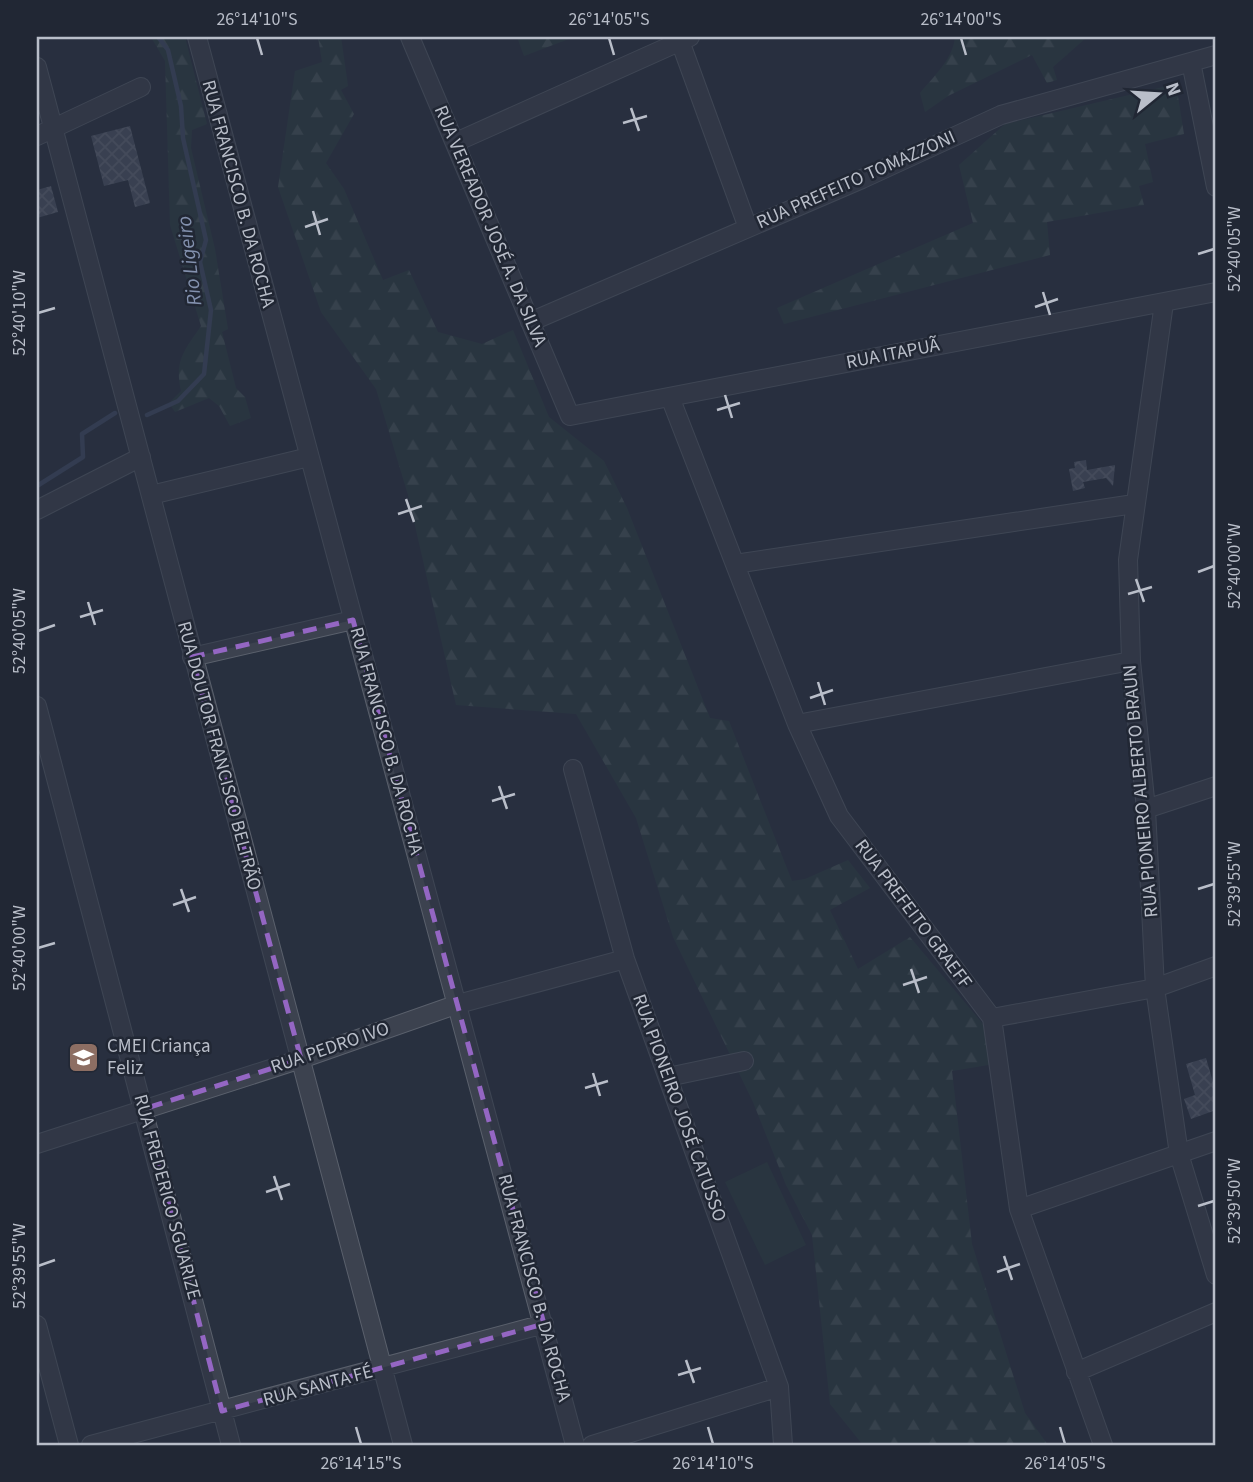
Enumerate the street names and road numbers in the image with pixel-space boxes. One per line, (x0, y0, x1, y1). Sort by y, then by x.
street label: RUA FRANCISCO B. DA ROCHA (195, 77, 282, 311)
street label: RUA VEREADOR JOSÉ A. DA SILVA (427, 101, 553, 351)
street label: RUA PREFEITO TOMAZZONI (752, 124, 960, 236)
street label: RUA ITAPUÃ (844, 332, 943, 376)
street label: RUA DOUTOR FRANCISCO BELTRÃO (170, 618, 268, 894)
street label: RUA FRANCISCO B. DA ROCHA (343, 624, 430, 858)
street label: RUA PIONEIRO ALBERTO BRAUN (1116, 663, 1166, 919)
street label: RUA PREFEITO GRAEFF (848, 834, 978, 994)
street label: RUA PIONEIRO JOSÉ CATUSSO (625, 990, 733, 1226)
street label: RUA PEDRO IVO (267, 1015, 393, 1081)
street label: RUA FREDERICO SGUARIZE (127, 1091, 207, 1303)
street label: RUA FRANCISCO B. DA ROCHA (491, 1171, 578, 1405)
street label: RUA SANTA FÉ (260, 1358, 376, 1414)

